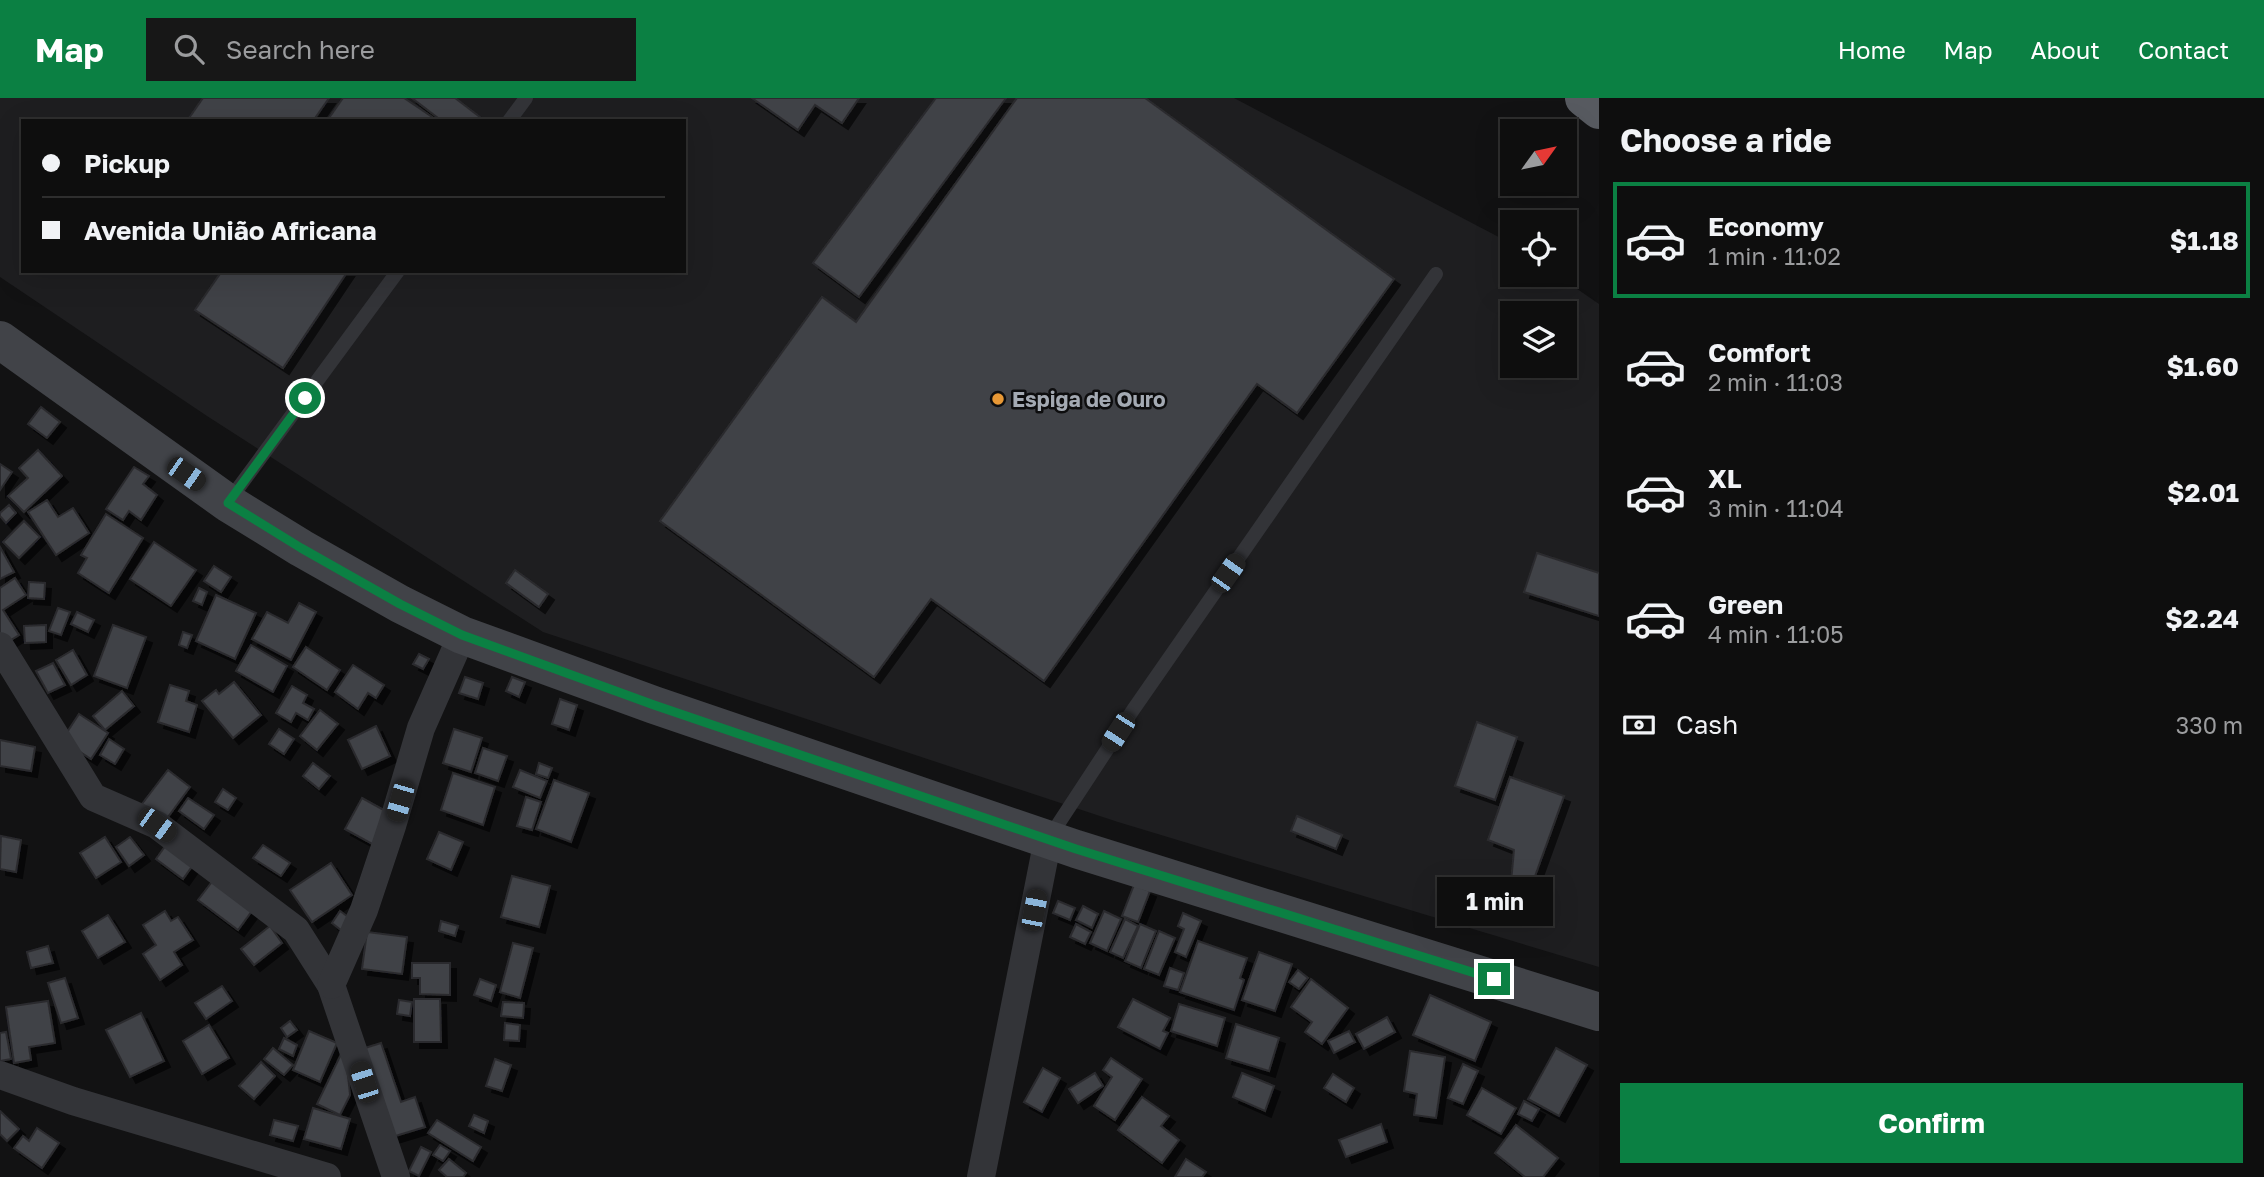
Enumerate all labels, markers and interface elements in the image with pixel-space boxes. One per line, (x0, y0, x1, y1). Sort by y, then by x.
search box (146, 18, 636, 81)
text: Map (35, 30, 104, 69)
icon: search (170, 30, 208, 68)
text: Search here (226, 34, 375, 65)
text: Home (1838, 35, 1906, 64)
text: Map (1944, 35, 1993, 64)
text: About (2031, 35, 2100, 64)
text: Contact (2138, 35, 2229, 64)
north arrow (1500, 119, 1577, 196)
map controls (1500, 119, 1577, 378)
text: Choose a ride (1620, 121, 1832, 159)
text: Pickup (84, 148, 170, 179)
icon: car (1624, 209, 1687, 272)
button: locate (1500, 210, 1577, 287)
text: Economy (1708, 211, 1824, 242)
text: Avenida União Africana (84, 215, 377, 246)
text: $1.18 (2170, 225, 2239, 256)
text: 1 min · 11:02 (1708, 242, 1841, 270)
button: layers (1500, 301, 1577, 378)
icon: car (1624, 335, 1687, 398)
text: Comfort (1708, 337, 1811, 368)
text: $1.60 (2166, 351, 2239, 382)
text: 2 min · 11:03 (1708, 368, 1843, 396)
route start (289, 382, 321, 414)
place label: Espiga de Ouro (1012, 386, 1166, 412)
marker: Espiga de Ouro (990, 391, 1006, 407)
car (163, 453, 210, 495)
icon: car (1624, 461, 1687, 524)
text: XL (1708, 463, 1742, 494)
text: $2.01 (2167, 477, 2239, 508)
text: 3 min · 11:04 (1708, 494, 1844, 522)
car (1208, 550, 1249, 596)
icon: car (1624, 587, 1687, 650)
text: Green (1708, 589, 1783, 620)
text: $2.24 (2165, 603, 2239, 634)
text: 4 min · 11:05 (1708, 620, 1844, 648)
icon: cash (1620, 706, 1658, 744)
car (1098, 709, 1139, 755)
text: Cash (1676, 709, 1738, 740)
text: 330 m (2176, 711, 2243, 739)
car (385, 778, 416, 824)
car (134, 804, 181, 846)
callout: 1 min (1436, 878, 1552, 926)
car (1020, 887, 1049, 933)
text: 1 min (1466, 887, 1524, 915)
route end (1478, 963, 1510, 995)
car (348, 1059, 381, 1105)
button: Confirm (1620, 1083, 2243, 1163)

